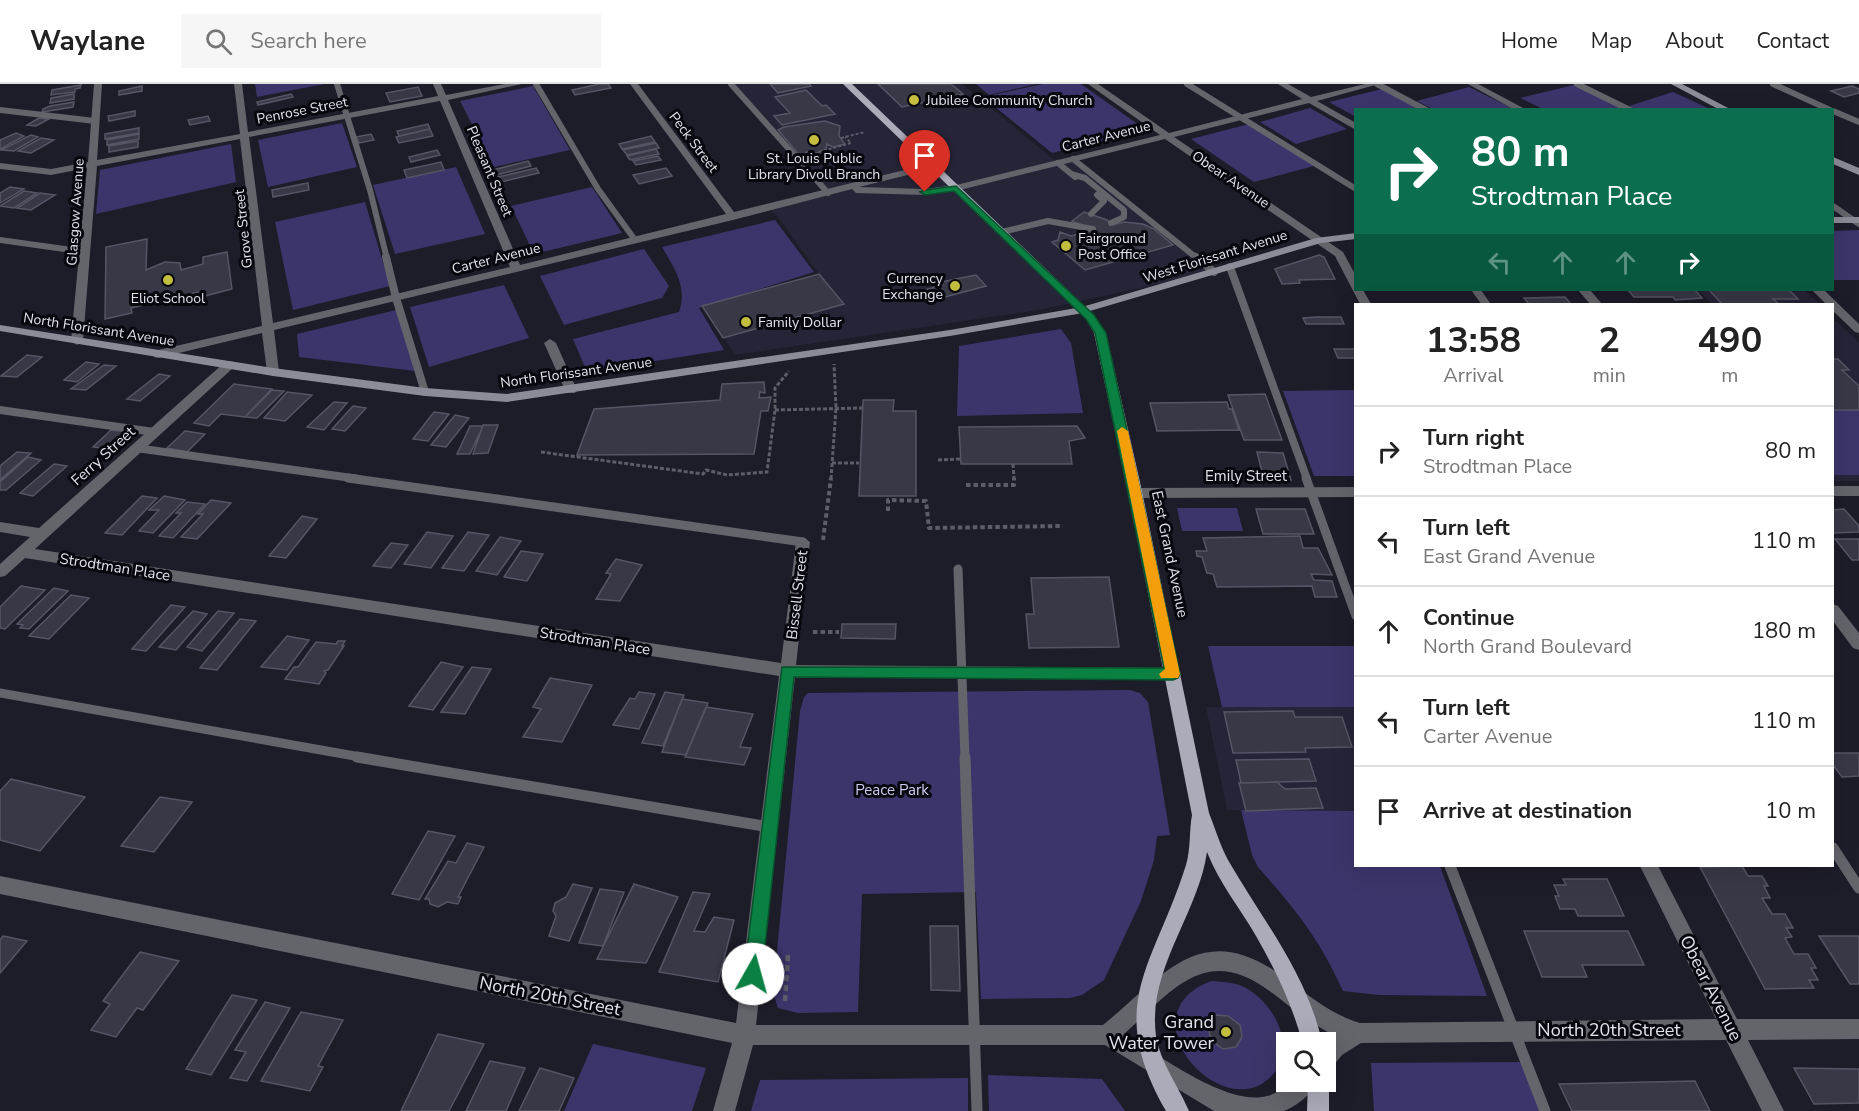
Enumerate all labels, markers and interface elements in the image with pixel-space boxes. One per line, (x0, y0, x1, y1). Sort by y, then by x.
search box (181, 14, 601, 68)
text: Waylane (30, 22, 145, 60)
icon: search (202, 25, 235, 58)
text: Search here (250, 26, 367, 56)
text: Home (1501, 27, 1558, 55)
text: Map (1591, 27, 1632, 55)
text: About (1665, 27, 1723, 55)
text: Contact (1756, 27, 1829, 55)
place label: Jubilee Community Church (925, 91, 1092, 110)
street label: Penrose Street (255, 92, 349, 129)
marker: Jubilee Community Church (907, 93, 921, 107)
street label: Peck Street (665, 108, 723, 177)
street label: Carter Avenue (1060, 116, 1152, 157)
street label: Pleasant Street (462, 123, 517, 219)
text: 80 m (1471, 124, 1570, 181)
pin (899, 130, 950, 192)
icon: right (1372, 132, 1450, 210)
marker: St. Louis Public Library Divoll Branch (807, 133, 821, 147)
icon: arrive (908, 139, 941, 172)
street label: Obear Avenue (1188, 146, 1273, 212)
place label: St. Louis Public Library Divoll Branch (748, 149, 880, 184)
street label: Glasgow Avenue (62, 158, 89, 266)
text: Strodtman Place (1471, 178, 1672, 215)
street label: Grove Street (230, 189, 257, 269)
street label: West Florissant Avenue (1141, 225, 1290, 287)
place label: Fairground Post Office (1078, 229, 1146, 264)
street label: Carter Avenue (450, 238, 542, 279)
marker: Fairground Post Office (1059, 239, 1073, 253)
icon: left (1483, 246, 1516, 279)
icon: ahead (1546, 246, 1579, 279)
icon: ahead (1609, 246, 1642, 279)
icon: right (1672, 246, 1705, 279)
place label: Currency Exchange (882, 269, 944, 304)
marker: Eliot School (161, 273, 175, 287)
marker: Currency Exchange (948, 279, 962, 293)
place label: Eliot School (131, 289, 206, 308)
street label: North Florissant Avenue (22, 308, 176, 351)
place label: Family Dollar (758, 313, 842, 332)
marker: Family Dollar (739, 315, 753, 329)
text: 13:58 (1426, 316, 1521, 365)
text: 2 (1598, 316, 1620, 365)
text: 490 (1697, 316, 1762, 365)
street label: North Florissant Avenue (499, 352, 653, 393)
text: Arrival (1443, 362, 1503, 389)
text: min (1593, 362, 1626, 389)
text: m (1721, 362, 1738, 389)
street label: Ferry Street (67, 421, 140, 490)
text: Turn right (1423, 423, 1524, 453)
icon: right (1372, 435, 1405, 468)
text: 80 m (1765, 436, 1816, 466)
text: Strodtman Place (1423, 453, 1572, 480)
street label: Emily Street (1205, 466, 1288, 486)
street label: East Grand Avenue (1147, 489, 1193, 619)
text: Turn left (1423, 513, 1510, 543)
icon: left (1372, 525, 1405, 558)
text: 110 m (1752, 526, 1816, 556)
text: East Grand Avenue (1423, 543, 1595, 570)
street label: Strodtman Place (58, 548, 172, 586)
street label: Bissell Street (782, 549, 812, 641)
text: Continue (1423, 603, 1514, 633)
icon: ahead (1372, 615, 1405, 648)
text: 180 m (1752, 616, 1816, 646)
street label: Strodtman Place (538, 622, 652, 660)
text: North Grand Boulevard (1423, 633, 1632, 660)
text: Turn left (1423, 693, 1510, 723)
icon: left (1372, 705, 1405, 738)
text: 110 m (1752, 706, 1816, 736)
text: Carter Avenue (1423, 723, 1552, 750)
park label: Peace Park (855, 780, 929, 800)
icon: arrive (1372, 795, 1405, 828)
text: Arrive at destination (1423, 796, 1632, 826)
text: 10 m (1765, 796, 1816, 826)
street label: Obear Avenue (1674, 931, 1748, 1045)
position arrow (721, 942, 785, 1006)
street label: North 20th Street (477, 971, 623, 1022)
place label: Grand Water Tower (1108, 1010, 1215, 1055)
street label: North 20th Street (1537, 1018, 1681, 1042)
marker: Grand Water Tower (1219, 1025, 1233, 1039)
map controls (1276, 1032, 1336, 1092)
button: search (1276, 1032, 1336, 1092)

